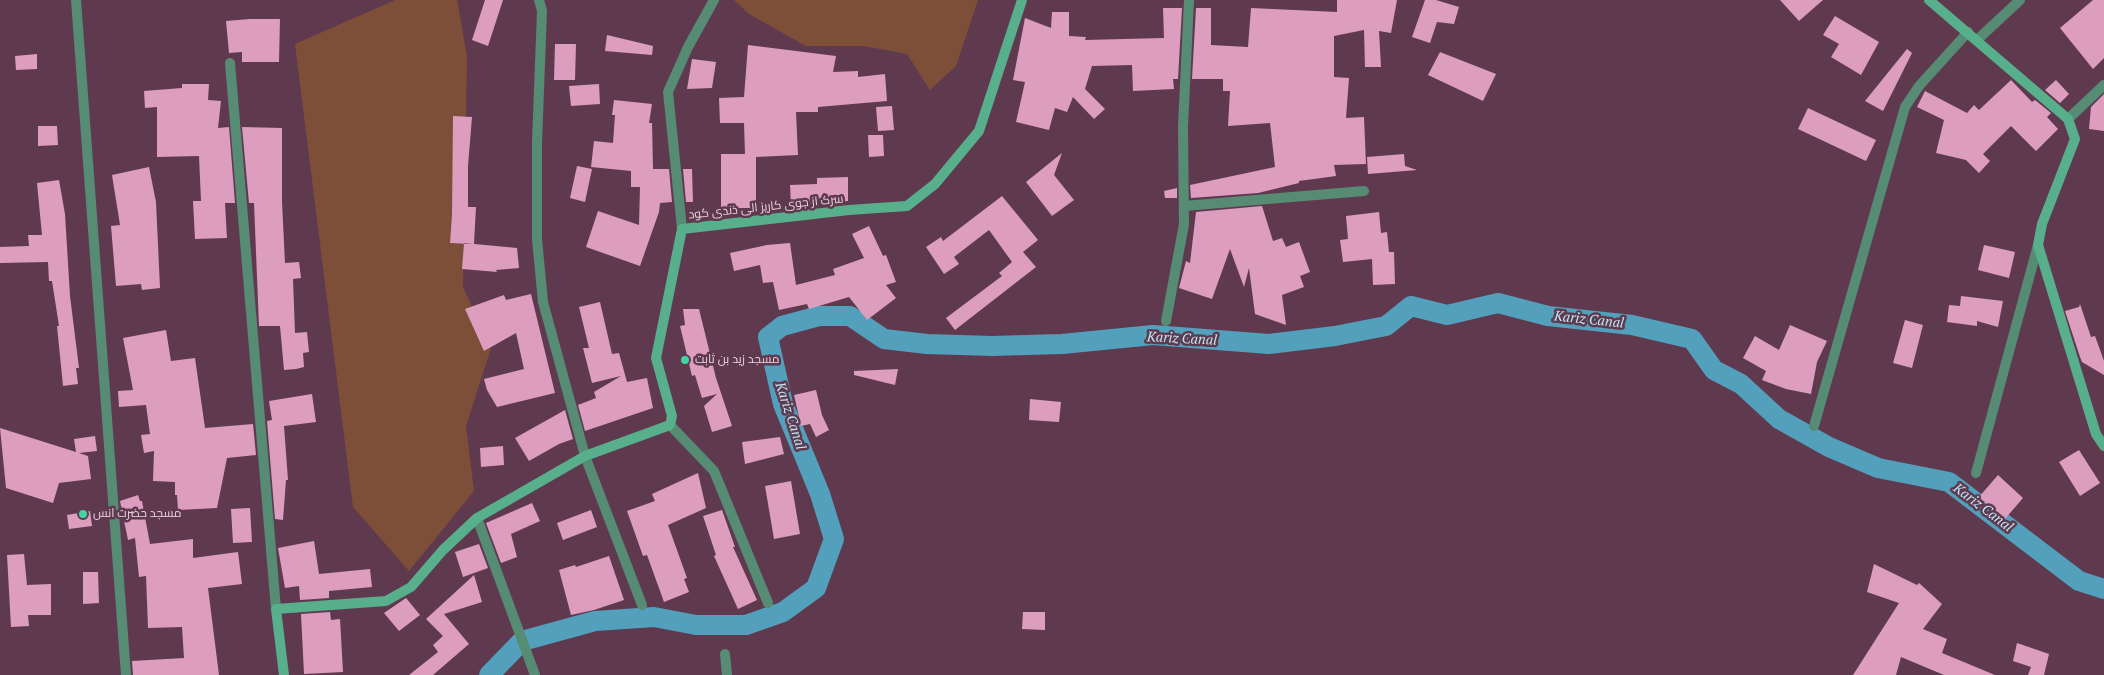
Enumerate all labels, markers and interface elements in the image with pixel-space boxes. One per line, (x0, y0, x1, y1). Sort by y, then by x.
street label: سرک از جوی کاریز الی ذندی کود (688, 192, 844, 222)
water label: Kariz Canal (1553, 308, 1625, 332)
water label: Kariz Canal (1147, 329, 1217, 349)
place label: مسجد زید بن ثابت (695, 353, 780, 367)
marker: مسجد زید بن ثابت (679, 354, 691, 366)
water label: Kariz Canal (771, 380, 809, 452)
water label: Kariz Canal (1950, 480, 2016, 536)
place label: مسجد حضرت انس (93, 507, 181, 521)
marker: مسجد حضرت انس (77, 508, 89, 520)

